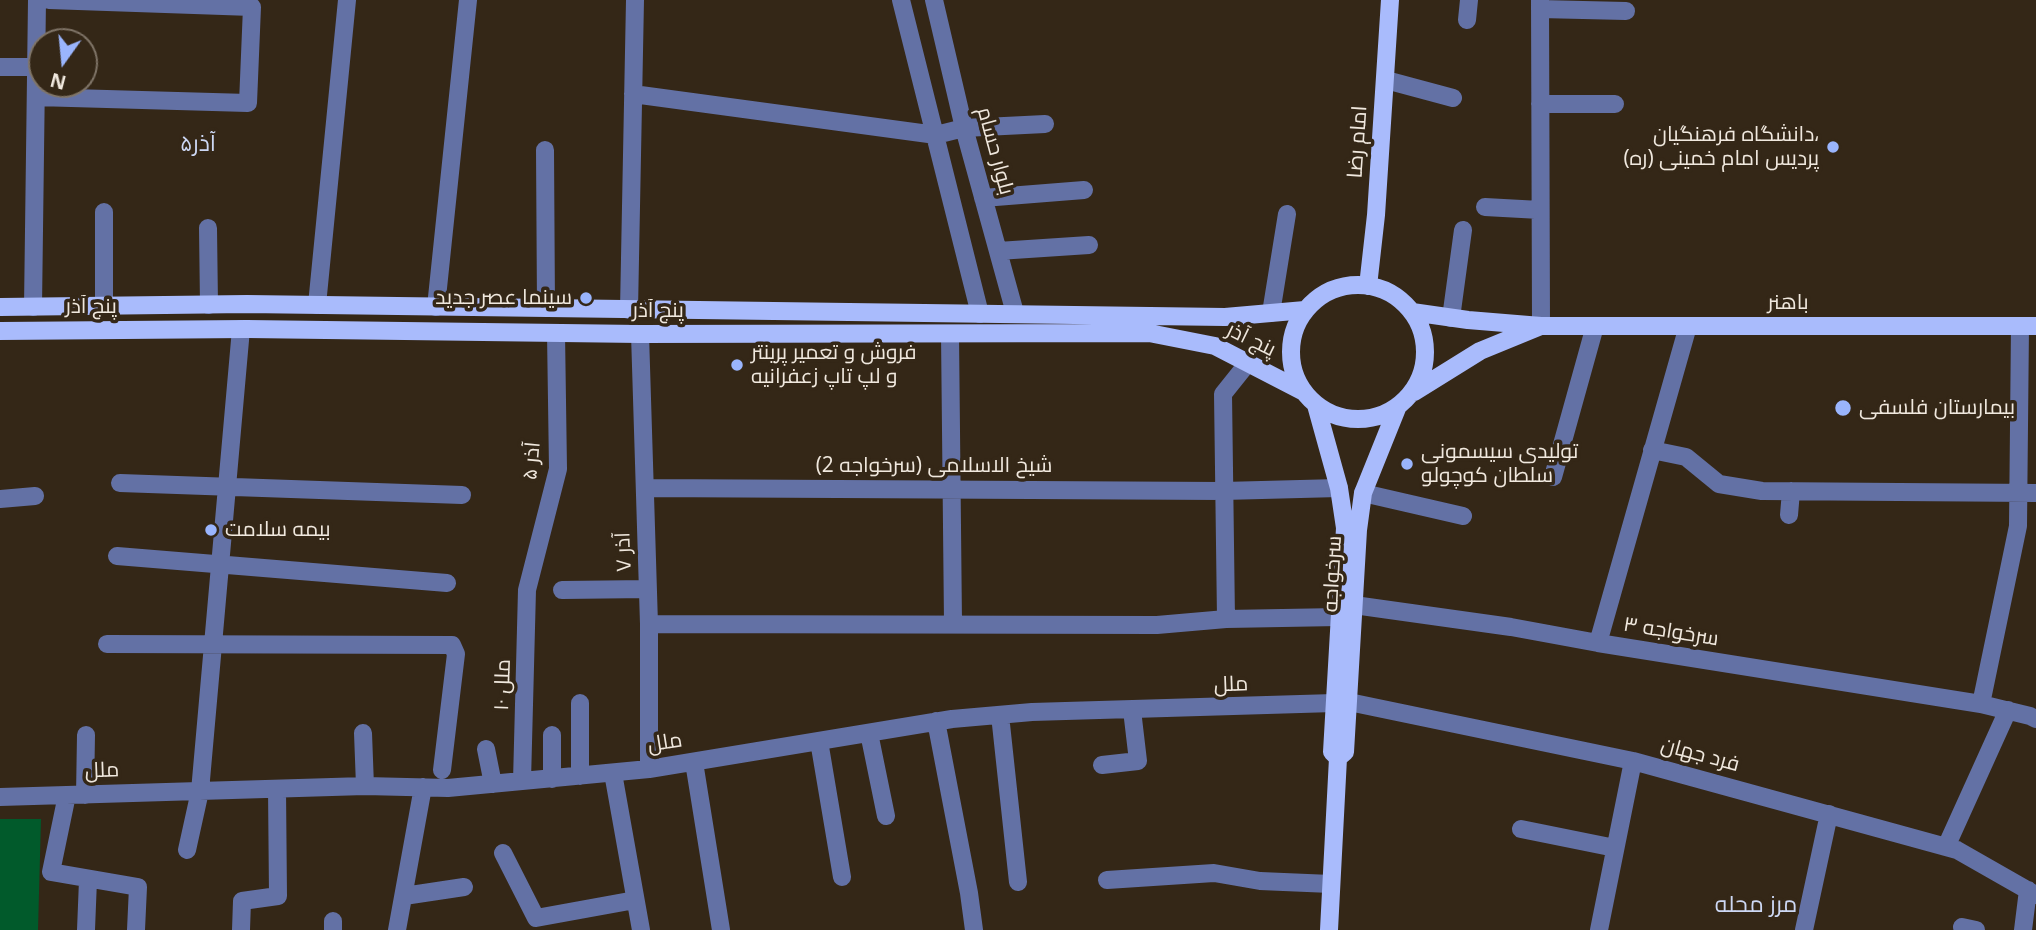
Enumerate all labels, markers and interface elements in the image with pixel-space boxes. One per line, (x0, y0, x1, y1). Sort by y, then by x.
north arrow (28, 28, 98, 98)
text: N (47, 67, 69, 96)
street label: بلوار حسام (971, 104, 1019, 198)
street label: امام رضا (1343, 105, 1373, 179)
place label: دانشگاه فرهنگیان، پردیس امام خمینی (ره) (1623, 122, 1819, 172)
district label: ۵آذر (180, 130, 216, 158)
marker: دانشگاه فرهنگیان، پردیس امام خمینی (ره) (1825, 139, 1841, 155)
place label: سینما عصر جدید (435, 285, 572, 311)
marker: سینما عصر جدید (578, 290, 594, 306)
street label: باهنر (1768, 290, 1808, 316)
street label: پنج آذر (65, 294, 117, 320)
street label: پنج آذر (632, 298, 684, 324)
street label: پنج آذر (1222, 317, 1280, 363)
place label: فروش و تعمیر پرینتر و لپ تاپ زعفرانیه (751, 340, 917, 390)
marker: فروش و تعمیر پرینتر و لپ تاپ زعفرانیه (729, 357, 745, 373)
place label: بیمارستان فلسفی (1859, 395, 2015, 421)
marker: بیمارستان فلسفی (1833, 398, 1853, 418)
place label: تولیدی سیسمونی سلطان کوچولو (1421, 439, 1578, 489)
street label: آذر ۵ (518, 441, 546, 481)
street label: شیخ الاسلامی (سرخواجه 2) (816, 453, 1052, 479)
marker: تولیدی سیسمونی سلطان کوچولو (1399, 456, 1415, 472)
place label: بیمه سلامت (225, 517, 331, 543)
marker: بیمه سلامت (203, 522, 219, 538)
street label: آذر ۷ (611, 532, 637, 572)
street label: سرخواجه (1318, 535, 1348, 613)
street label: سرخواجه ۳ (1622, 612, 1720, 652)
street label: ۱۰ ملل (490, 659, 516, 711)
street label: ملل (1213, 672, 1249, 698)
street label: ملل (646, 728, 684, 758)
street label: فرد جهان (1658, 732, 1742, 778)
street label: ملل (84, 758, 120, 784)
district label: مرز محله (1715, 891, 1797, 919)

